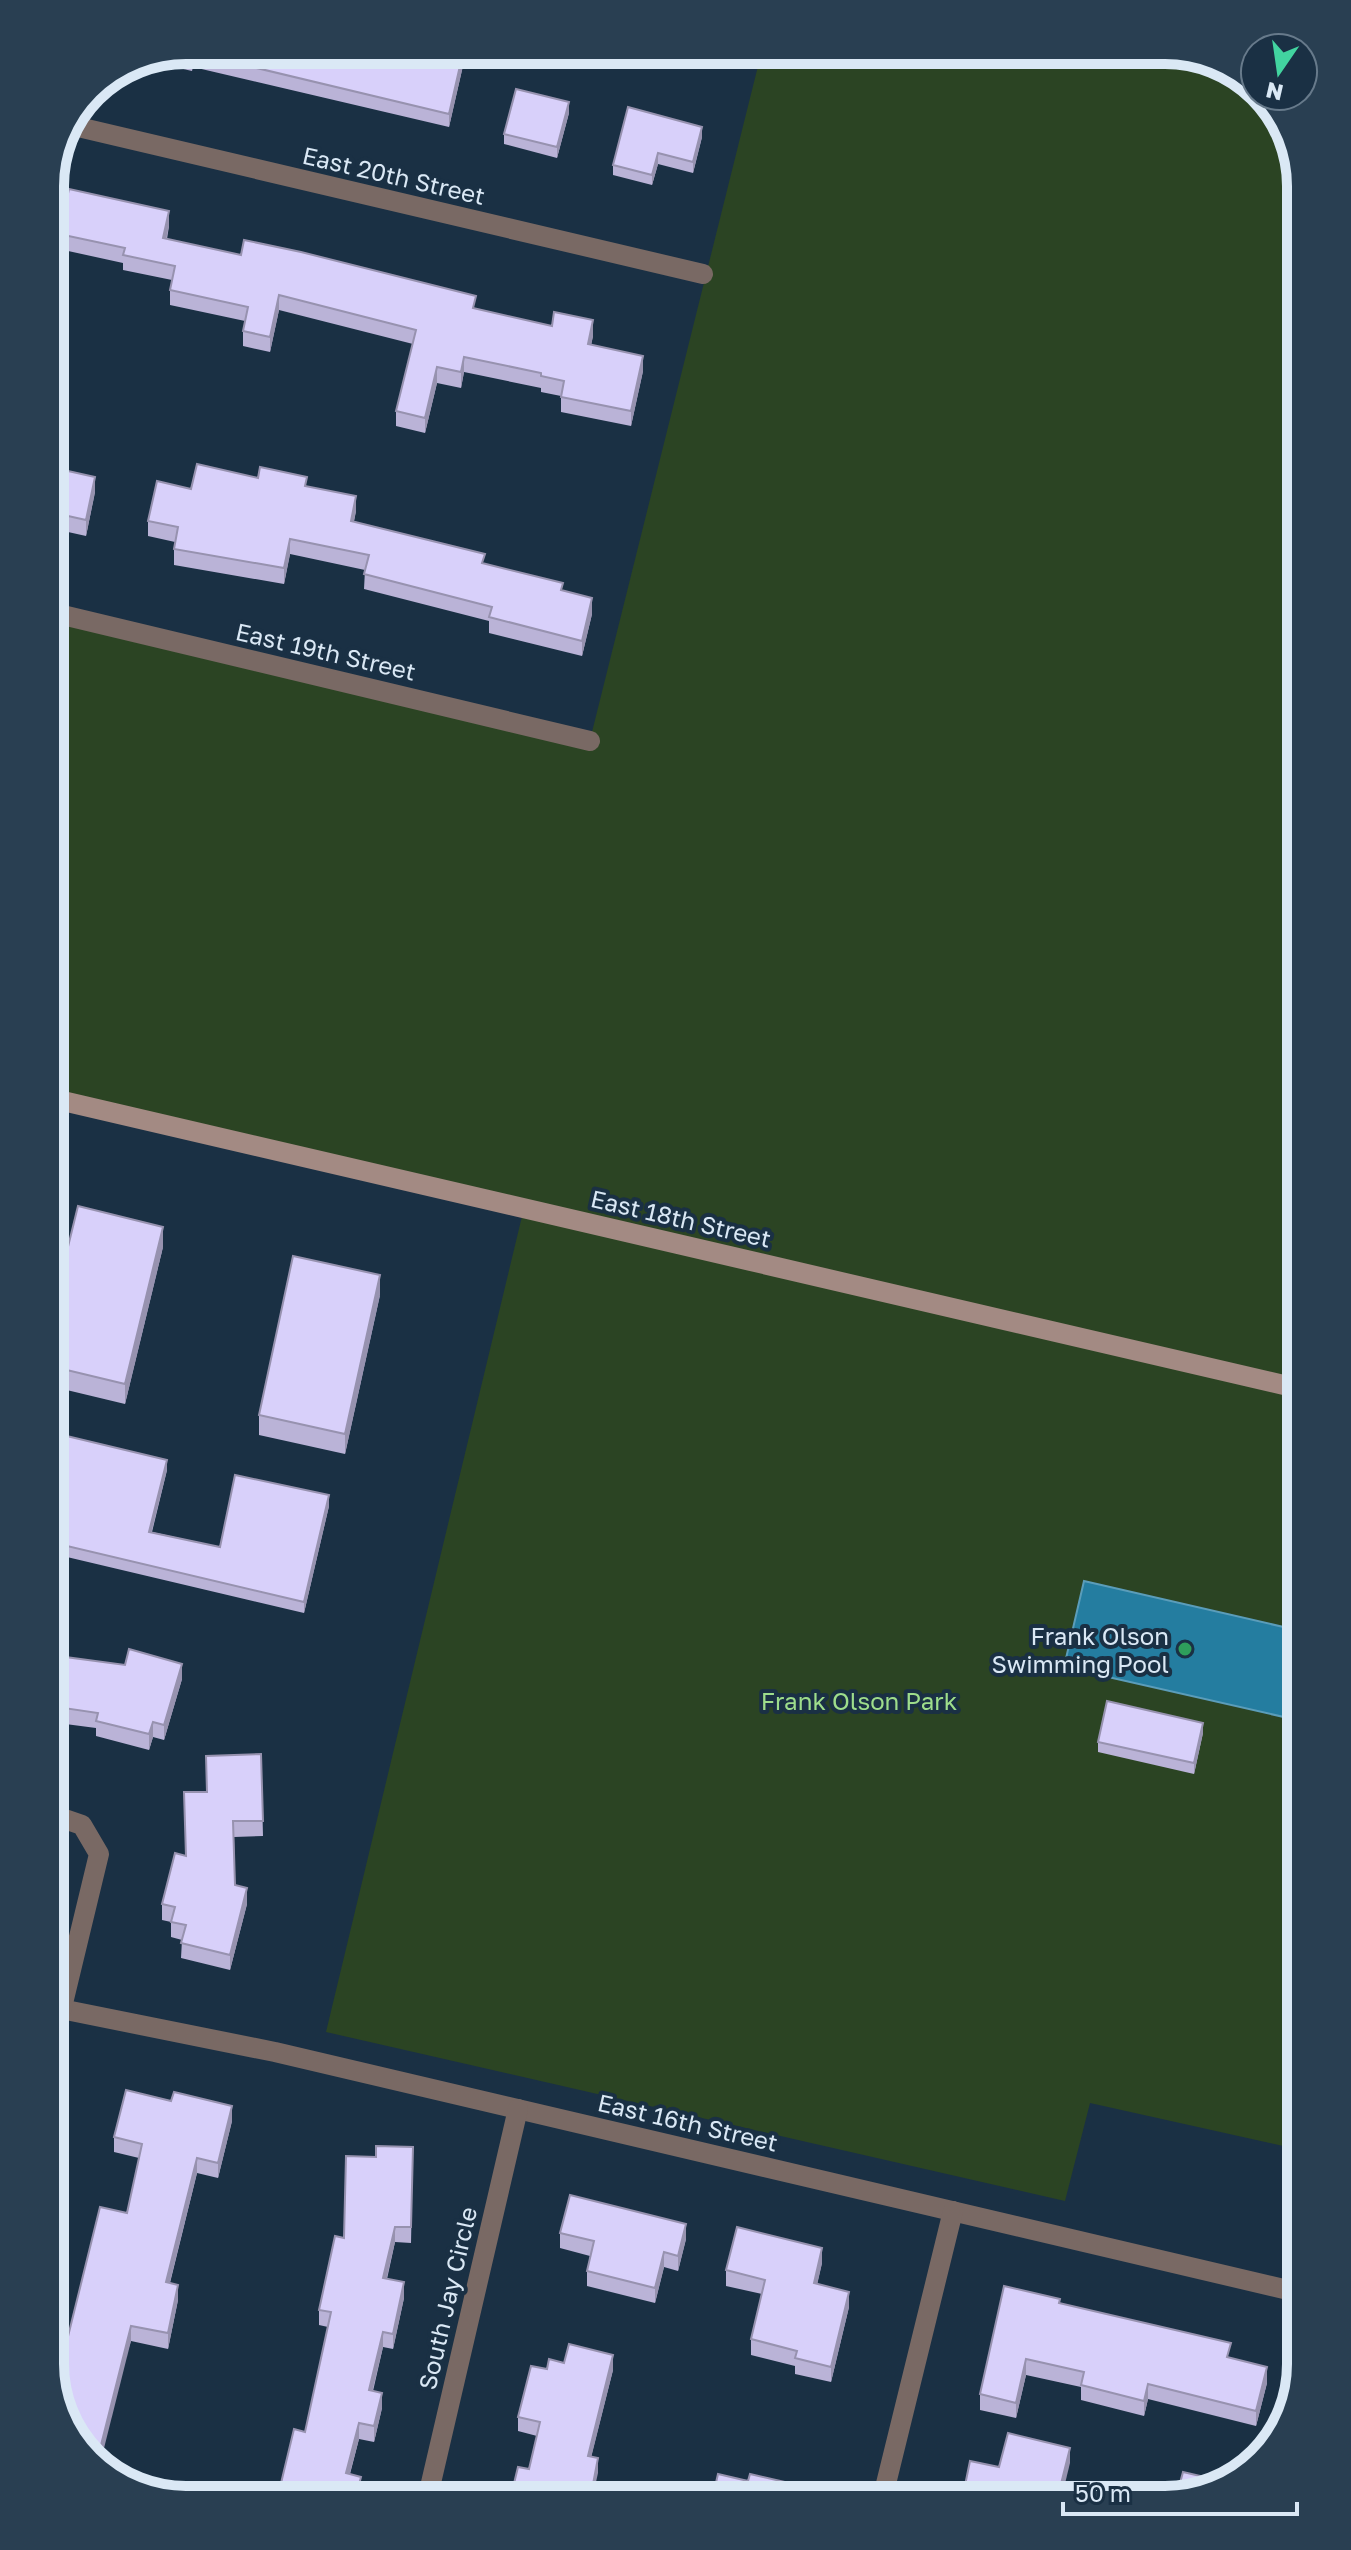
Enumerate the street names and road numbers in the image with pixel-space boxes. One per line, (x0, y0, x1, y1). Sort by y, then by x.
street label: East 20th Street (300, 140, 488, 210)
street label: East 19th Street (233, 616, 419, 686)
street label: East 18th Street (588, 1183, 774, 1253)
street label: East 16th Street (595, 2087, 781, 2157)
street label: South Jay Circle (412, 2204, 482, 2392)

